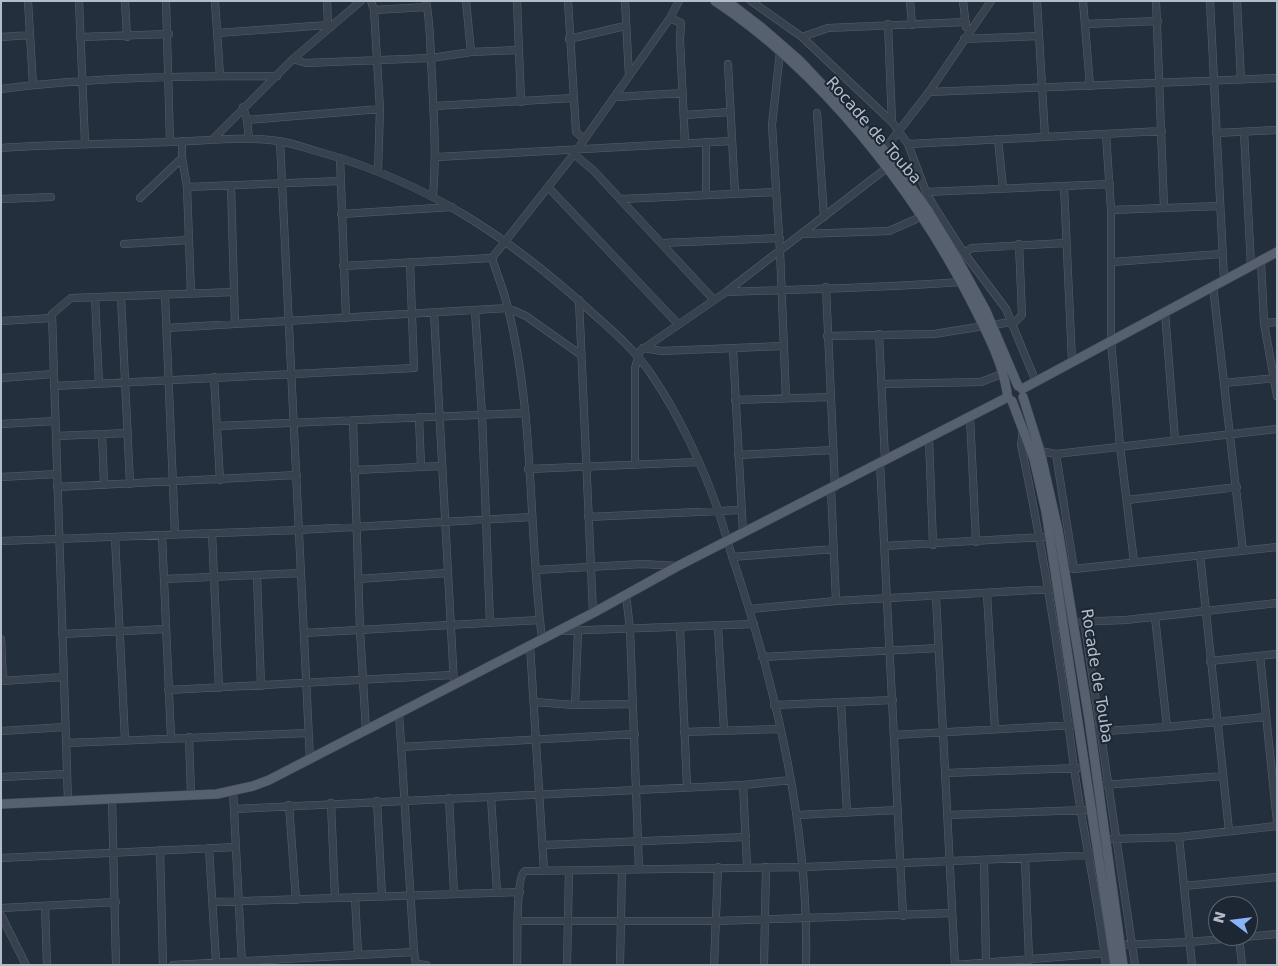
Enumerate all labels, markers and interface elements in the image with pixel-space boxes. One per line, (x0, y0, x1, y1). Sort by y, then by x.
street label: Rocade de Touba (821, 73, 925, 189)
street label: Rocade de Touba (1076, 607, 1116, 745)
north arrow (1208, 896, 1258, 946)
text: N (1210, 910, 1229, 925)

